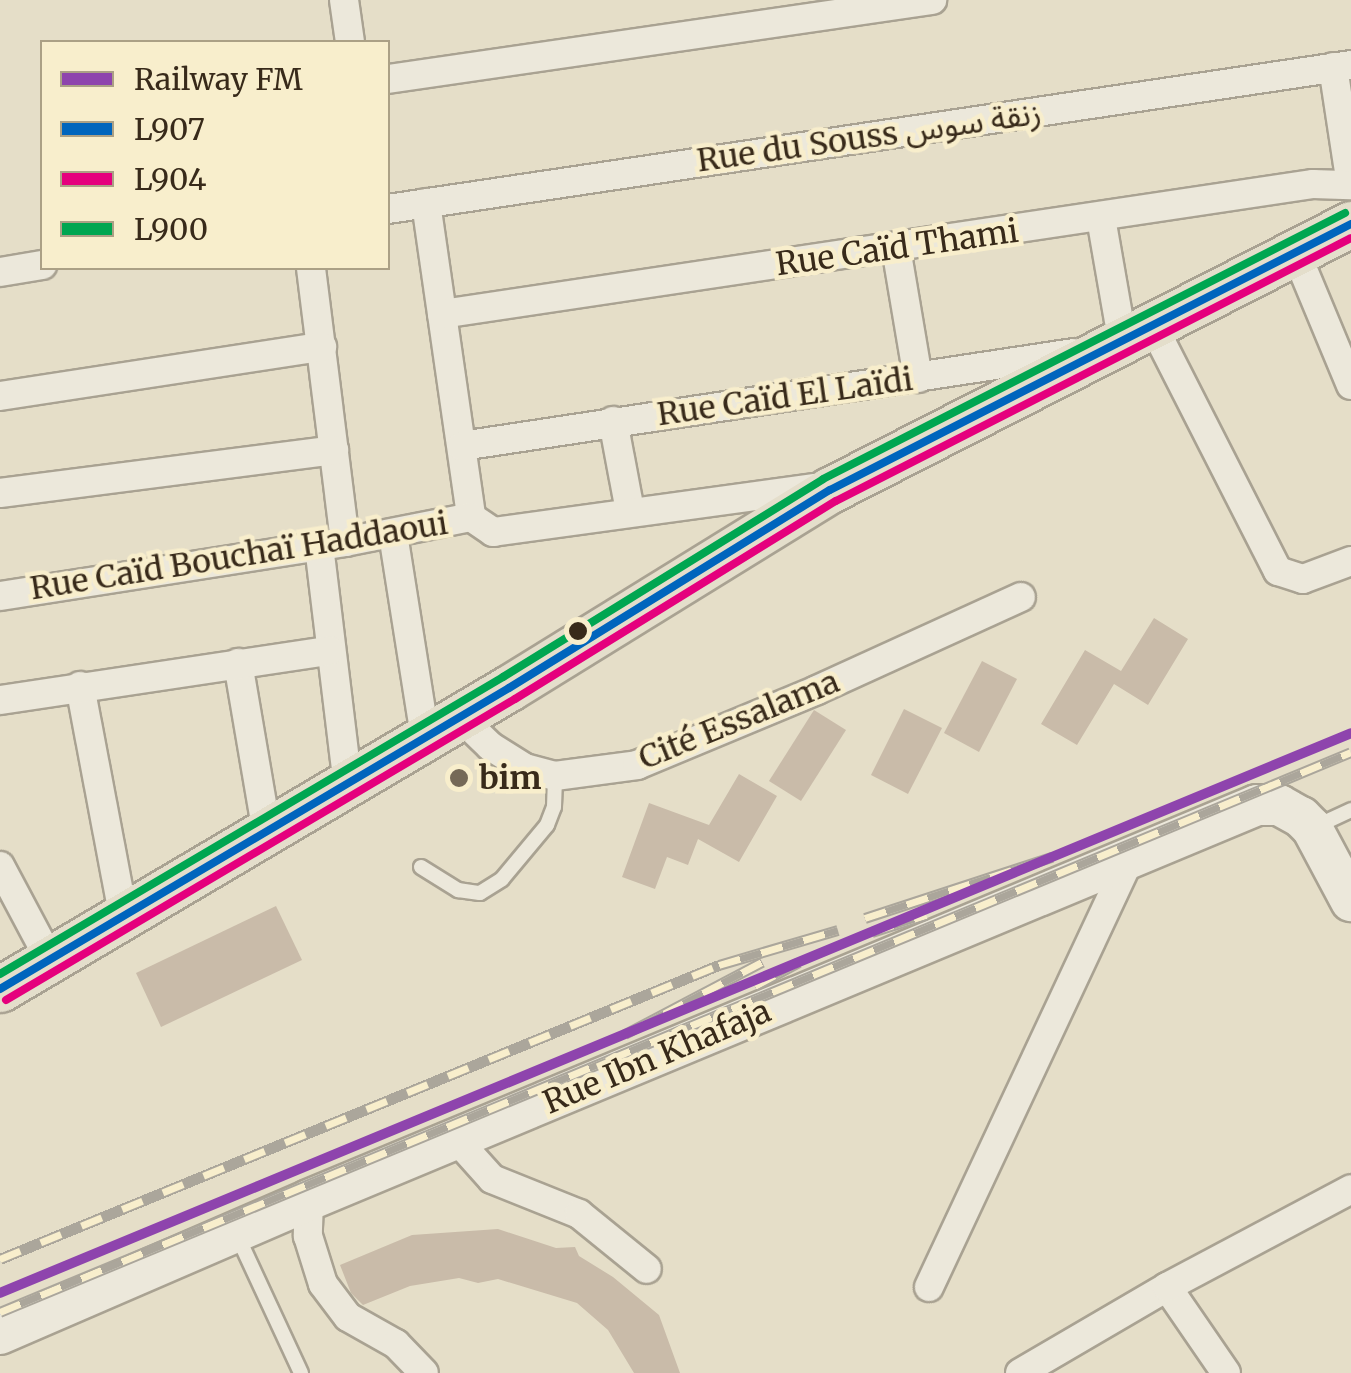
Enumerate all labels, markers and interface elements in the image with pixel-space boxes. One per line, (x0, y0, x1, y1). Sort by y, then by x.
legend (40, 40, 390, 270)
text: Railway FM (134, 60, 303, 98)
street label: Rue du Souss زنقة سوس (694, 94, 1044, 180)
text: L907 (134, 110, 205, 148)
text: L904 (134, 160, 207, 198)
text: L900 (134, 210, 208, 248)
street label: Rue Caïd Thami (773, 212, 1021, 284)
street label: Rue Caïd El Laïdi (655, 360, 915, 434)
street label: Rue Caïd Bouchaï Haddaoui (27, 504, 451, 608)
unlabelled marker (568, 621, 588, 641)
street label: Cité Essalama (633, 662, 845, 778)
place label: bim (479, 759, 542, 797)
marker: bim (448, 767, 470, 789)
street label: Rue Ibn Khafaja (538, 992, 776, 1122)

